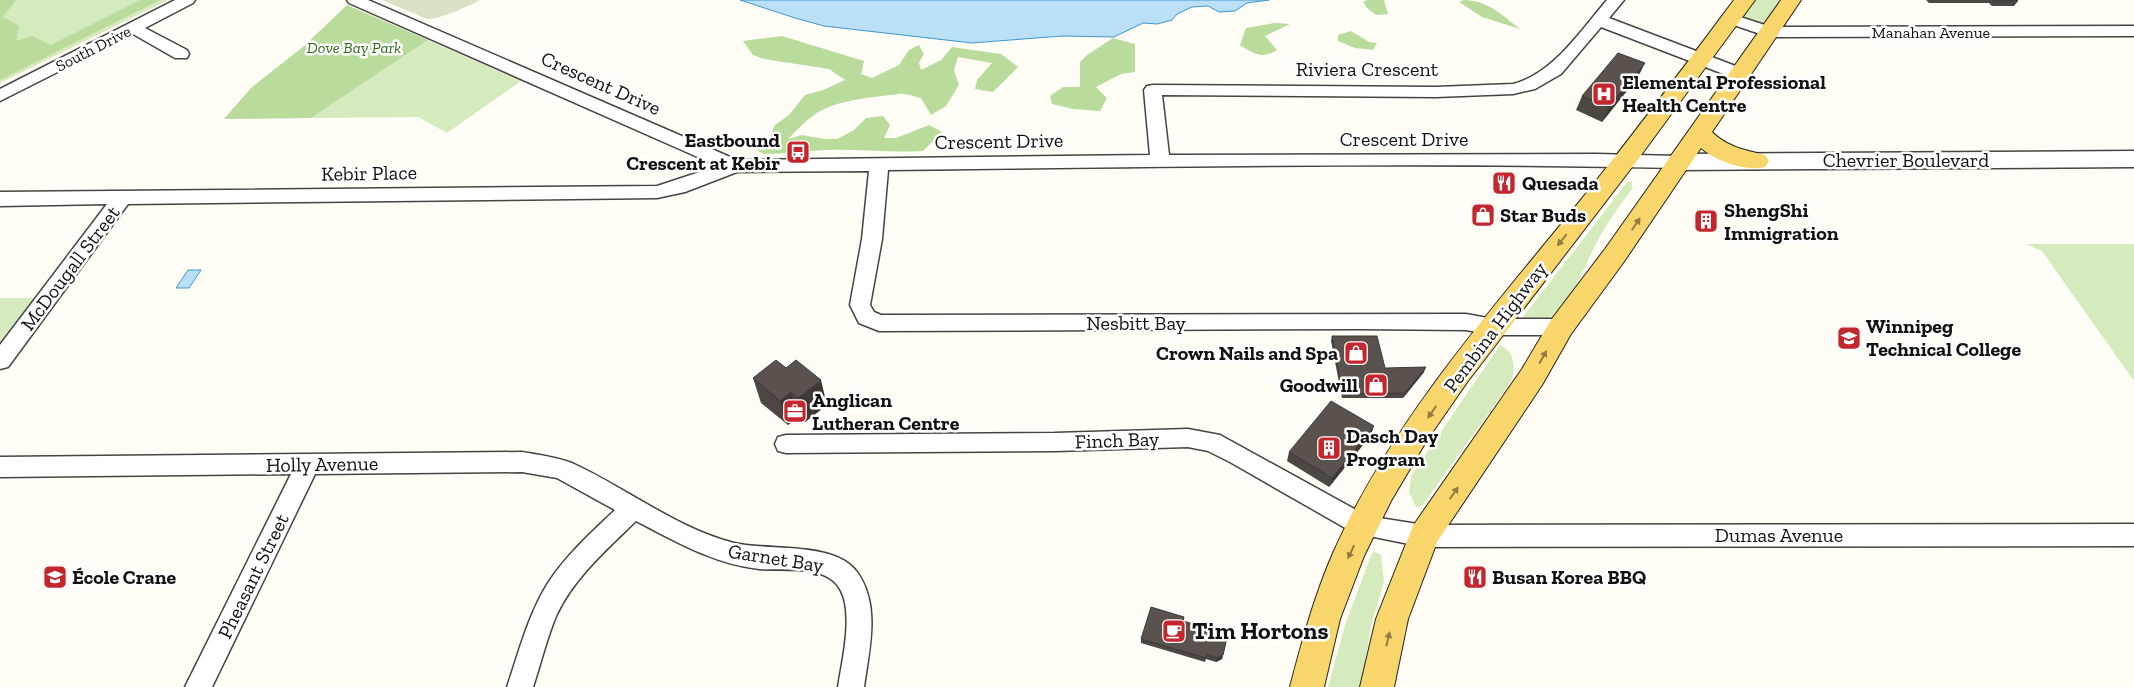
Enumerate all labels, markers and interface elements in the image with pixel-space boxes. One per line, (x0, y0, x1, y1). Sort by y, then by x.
street label: South Drive (52, 21, 134, 75)
street label: Manahan Avenue (1872, 23, 1990, 42)
park label: Dove Bay Park (307, 38, 401, 57)
street label: Crescent Drive (537, 46, 665, 120)
street label: Riviera Crescent (1296, 57, 1439, 81)
place label: Elemental Professional Health Centre (1622, 70, 1826, 117)
hospital icon: Elemental Professional Health Centre (1591, 81, 1617, 107)
street label: Crescent Drive (1340, 127, 1468, 151)
place label: Eastbound Crescent at Kebir (626, 128, 781, 175)
street label: Crescent Drive (934, 128, 1064, 154)
bus stop icon: Eastbound Crescent at Kebir (785, 139, 811, 165)
street label: Chevrier Boulevard (1823, 148, 1989, 172)
street label: Kebir Place (321, 160, 417, 186)
restaurant icon: Quesada (1491, 170, 1517, 196)
place label: Quesada (1522, 171, 1599, 195)
place label: ShengShi Immigration (1724, 198, 1839, 245)
street label: McDougall Street (15, 200, 125, 335)
shop icon: Star Buds (1470, 202, 1496, 228)
place label: Star Buds (1500, 203, 1586, 227)
building icon: ShengShi Immigration (1693, 208, 1719, 234)
one-way arrow (1631, 217, 1641, 230)
one-way arrow (1556, 234, 1567, 247)
street label: Pembina Highway (1438, 257, 1552, 397)
street label: Nesbitt Bay (1086, 311, 1187, 335)
place label: Winnipeg Technical College (1866, 314, 2021, 361)
school or university icon: Winnipeg Technical College (1836, 325, 1862, 351)
shop icon: Crown Nails and Spa (1343, 340, 1369, 366)
place label: Crown Nails and Spa (1156, 341, 1338, 365)
one-way arrow (1539, 350, 1548, 364)
shop icon: Goodwill (1363, 372, 1389, 398)
place label: Goodwill (1280, 373, 1358, 397)
place label: Anglican Lutheran Centre (812, 388, 960, 435)
office icon: Anglican Lutheran Centre (782, 398, 808, 424)
one-way arrow (1427, 405, 1437, 419)
place label: Dasch Day Program (1346, 424, 1439, 471)
street label: Finch Bay (1074, 427, 1160, 453)
building icon: Dasch Day Program (1316, 435, 1342, 461)
street label: Holly Avenue (266, 451, 378, 477)
one-way arrow (1449, 486, 1459, 499)
street label: Pheasant Street (212, 509, 294, 643)
street label: Dumas Avenue (1715, 523, 1843, 547)
street label: Garnet Bay (727, 539, 826, 578)
one-way arrow (1346, 545, 1354, 559)
school or university icon: École Crane (42, 564, 68, 590)
restaurant icon: Busan Korea BBQ (1462, 564, 1488, 590)
place label: École Crane (72, 565, 176, 589)
place label: Busan Korea BBQ (1492, 565, 1646, 589)
place label: Tim Hortons (1192, 616, 1329, 645)
cafe icon: Tim Hortons (1161, 618, 1187, 644)
one-way arrow (1384, 632, 1392, 647)

